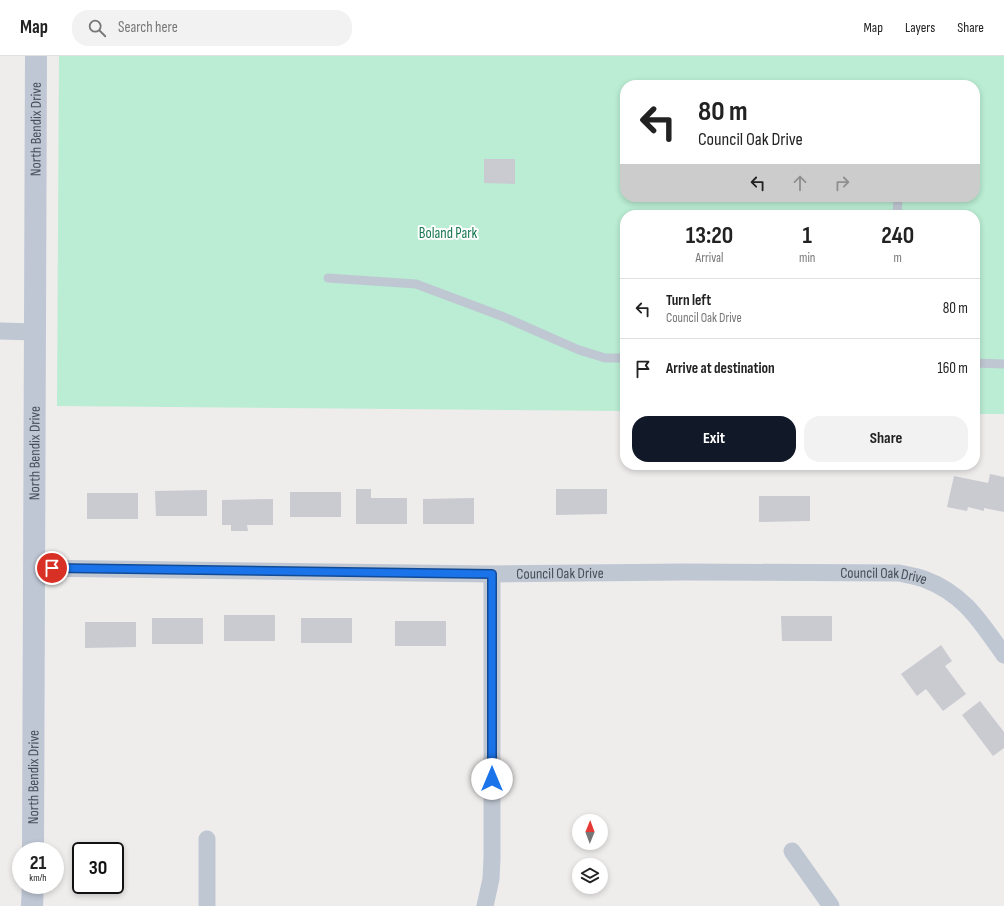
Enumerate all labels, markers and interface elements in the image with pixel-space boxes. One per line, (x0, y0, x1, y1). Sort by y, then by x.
search box (72, 10, 352, 46)
text: Map (20, 16, 48, 39)
icon: search (86, 17, 108, 39)
text: Search here (118, 18, 178, 37)
text: Map (863, 19, 883, 36)
text: Layers (905, 19, 935, 36)
text: Share (957, 19, 984, 36)
street label: North Bendix Drive (26, 82, 45, 176)
text: 80 m (698, 95, 747, 128)
icon: left (632, 96, 684, 148)
text: Council Oak Drive (698, 129, 803, 150)
icon: left (747, 172, 769, 194)
icon: ahead (789, 172, 811, 194)
icon: right (831, 172, 853, 194)
text: 13:20 (686, 221, 733, 250)
text: 1 (803, 221, 812, 250)
text: 240 (881, 221, 914, 250)
park label: Boland Park (419, 224, 477, 243)
text: Arrival (696, 250, 724, 266)
text: min (799, 250, 815, 266)
text: m (894, 250, 902, 266)
text: Turn left (666, 291, 711, 310)
icon: left (632, 298, 654, 320)
text: 80 m (943, 299, 968, 318)
text: Council Oak Drive (666, 310, 742, 326)
icon: arrive (632, 358, 654, 380)
text: Arrive at destination (666, 359, 775, 378)
text: 160 m (937, 359, 968, 378)
street label: North Bendix Drive (25, 406, 44, 500)
button: Exit (632, 416, 796, 462)
button: Share (804, 416, 968, 462)
pin (35, 551, 69, 585)
icon: arrive (41, 557, 63, 579)
street label: Council Oak Drive (516, 563, 604, 583)
street label: Council Oak Drive (840, 563, 930, 589)
street label: North Bendix Drive (24, 730, 43, 824)
position arrow (471, 758, 513, 800)
north arrow (572, 814, 608, 850)
map controls (572, 814, 608, 894)
speed limit sign: 30 (72, 842, 124, 894)
text: 21 (30, 851, 46, 875)
button: layers (572, 858, 608, 894)
text: km/h (29, 872, 47, 884)

